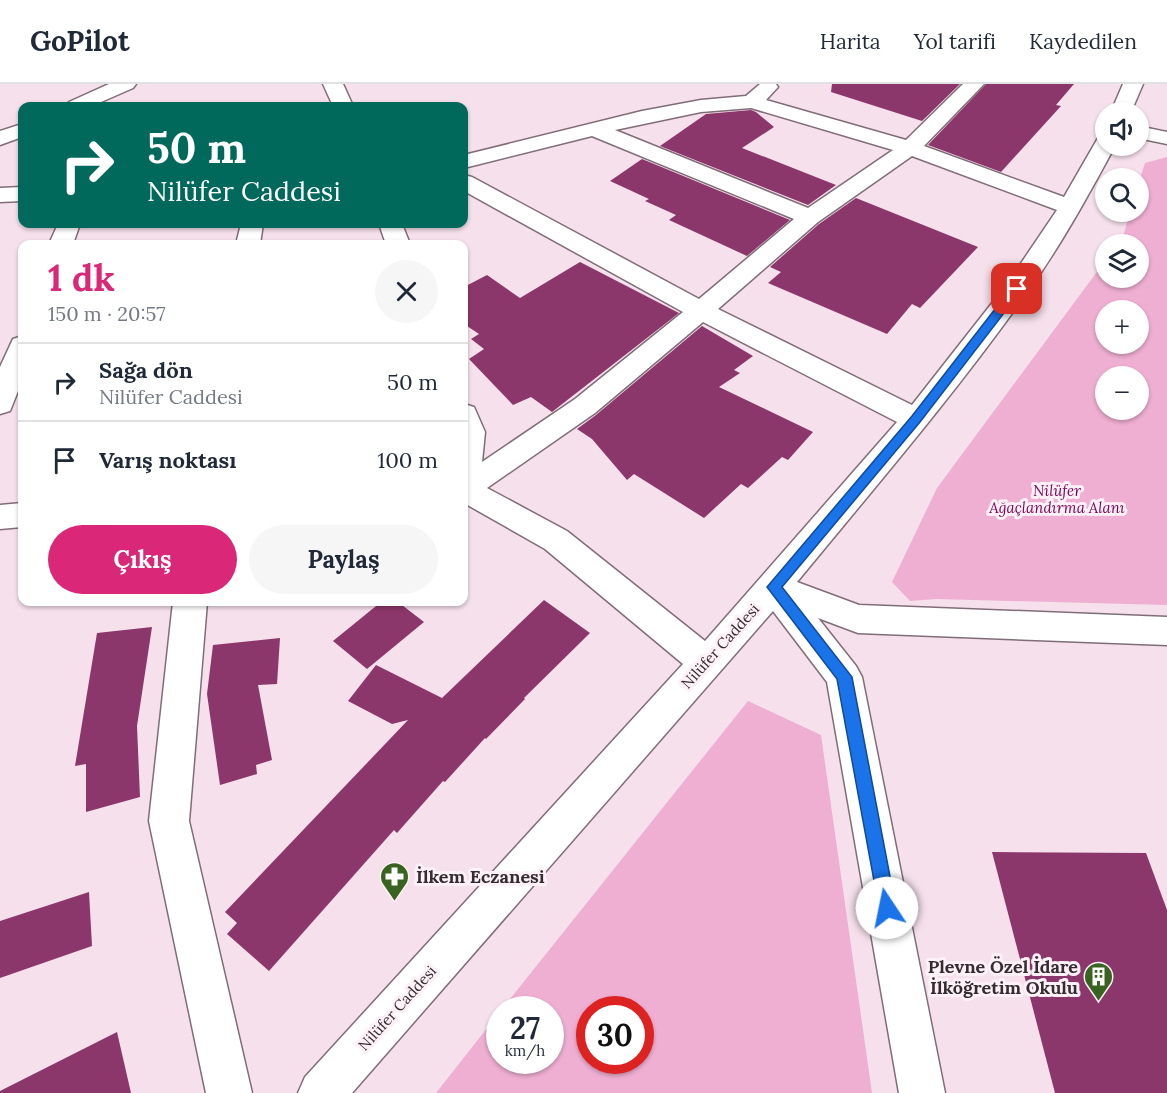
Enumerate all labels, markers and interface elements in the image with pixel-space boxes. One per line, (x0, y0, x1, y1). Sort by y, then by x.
text: GoPilot (30, 23, 129, 59)
text: Harita (820, 28, 881, 55)
text: Yol tarifi (914, 28, 996, 55)
text: Kaydedilen (1029, 28, 1137, 55)
map controls (1095, 102, 1149, 420)
button: sound (1095, 102, 1149, 156)
text: 50 m (147, 121, 246, 175)
icon: right (48, 126, 126, 204)
button: search (1095, 168, 1149, 222)
text: Nilüfer Caddesi (147, 174, 341, 208)
button: layers (1095, 234, 1149, 288)
text: 1 dk (48, 255, 115, 301)
button: close (375, 260, 438, 323)
pin (991, 263, 1042, 314)
icon: arrive (1000, 272, 1033, 305)
button: + (1095, 300, 1149, 354)
text: 150 m · 20:57 (48, 301, 166, 326)
text: Sağa dön (99, 356, 193, 384)
icon: right (48, 366, 81, 399)
button: − (1095, 366, 1149, 420)
text: 50 m (387, 368, 438, 396)
text: Nilüfer Caddesi (99, 384, 243, 409)
icon: arrive (48, 444, 81, 477)
text: Varış noktası (99, 446, 236, 474)
text: 100 m (377, 446, 438, 474)
park label: Nilüfer Ağaçlandırma Alanı (988, 481, 1125, 517)
button: Çıkış (48, 525, 237, 594)
button: Paylaş (249, 525, 438, 594)
street label: Nilüfer Caddesi (677, 600, 763, 692)
pharmacy icon: İlkem Eczanesi (379, 860, 411, 902)
place label: İlkem Eczanesi (416, 865, 545, 888)
position arrow (855, 876, 919, 940)
place label: Plevne Özel İdare İlköğretim Okulu (928, 955, 1078, 999)
building icon: Plevne Özel İdare İlköğretim Okulu (1083, 960, 1115, 1002)
street label: Nilüfer Caddesi (354, 962, 440, 1054)
speed limit sign: 30 (576, 996, 654, 1074)
text: 27 (510, 1009, 540, 1047)
text: km/h (505, 1041, 545, 1060)

